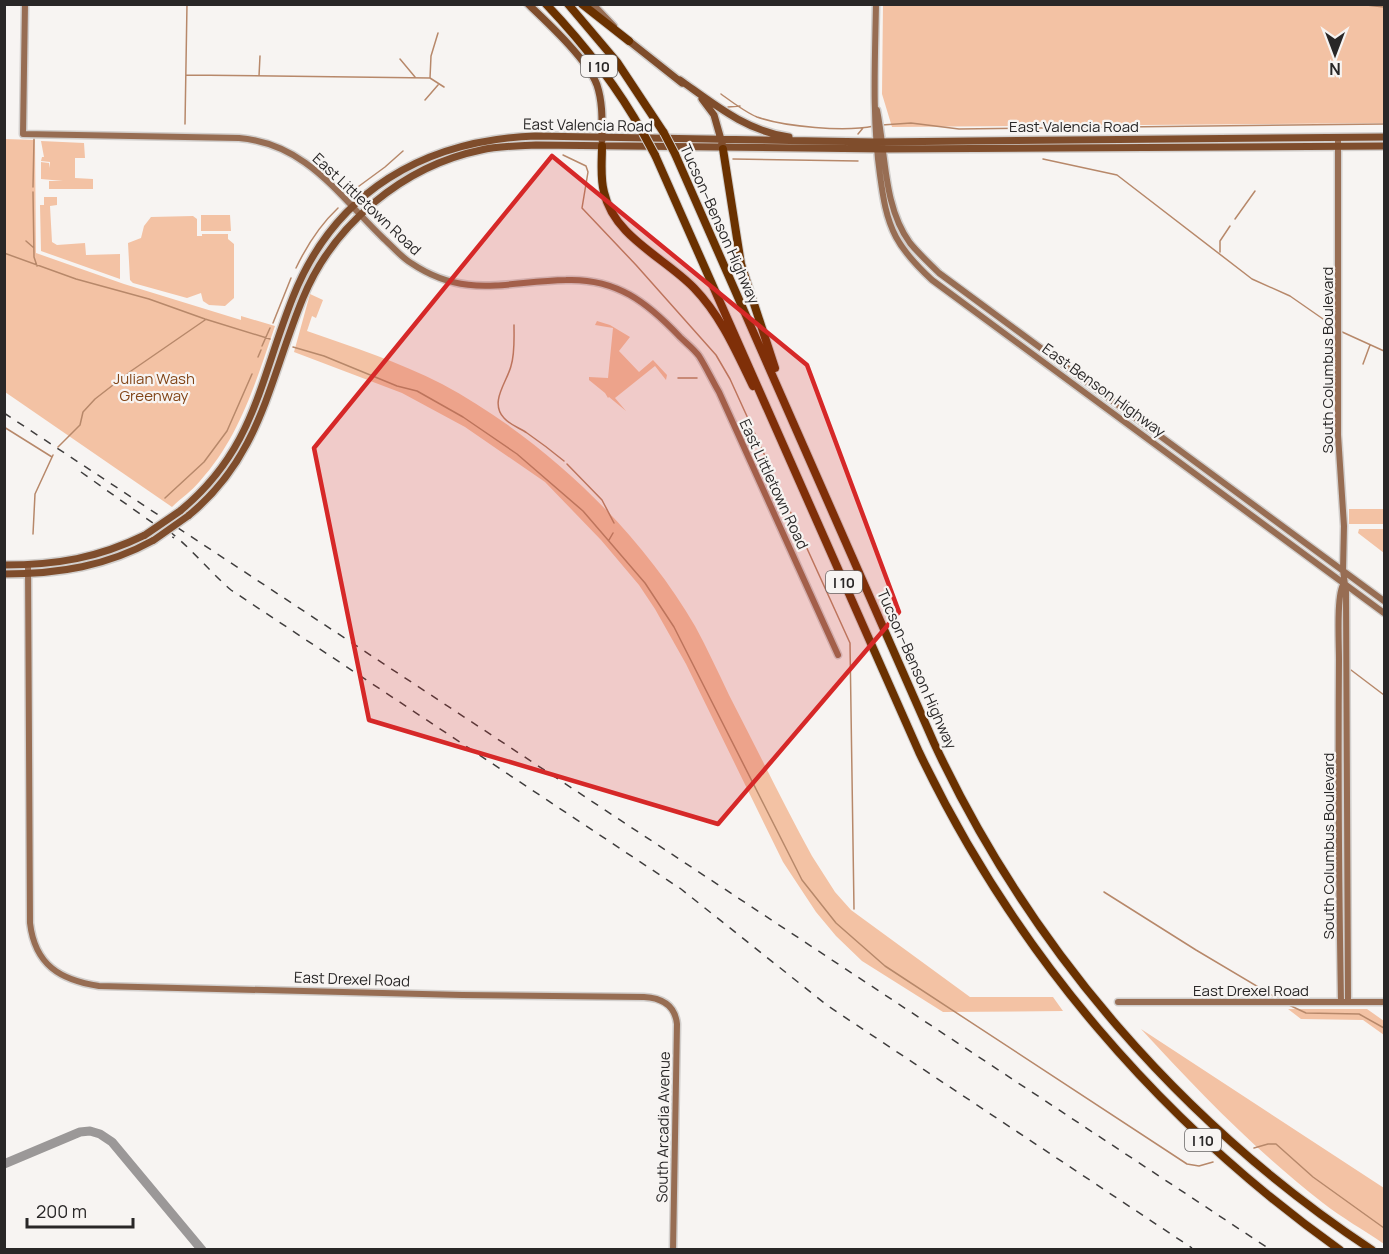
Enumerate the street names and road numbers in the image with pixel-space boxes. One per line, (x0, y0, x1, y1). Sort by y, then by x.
road number: I 10 (581, 55, 617, 77)
street label: East Valencia Road (523, 113, 653, 137)
street label: East Valencia Road (1009, 116, 1139, 137)
street label: Tucson–Benson Highway (675, 141, 765, 307)
street label: East Littletown Road (308, 148, 426, 260)
street label: South Columbus Boulevard (1317, 267, 1338, 453)
street label: East Benson Highway (1038, 338, 1170, 442)
street label: East Littletown Road (735, 415, 813, 553)
road number: I 10 (826, 571, 862, 593)
street label: Tucson–Benson Highway (872, 586, 962, 752)
street label: South Columbus Boulevard (1318, 753, 1339, 939)
street label: East Drexel Road (294, 966, 410, 992)
street label: East Drexel Road (1193, 980, 1309, 1001)
street label: South Arcadia Avenue (651, 1051, 675, 1203)
road number: I 10 (1185, 1129, 1221, 1151)

